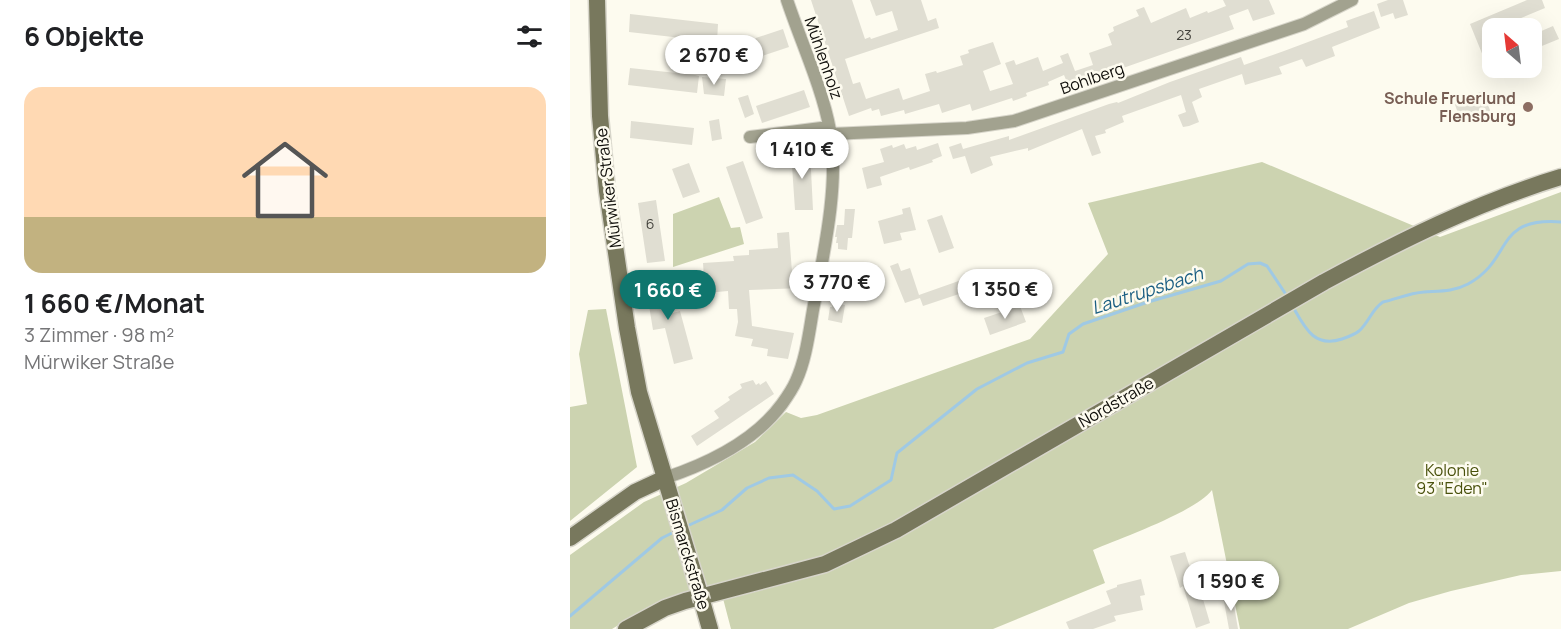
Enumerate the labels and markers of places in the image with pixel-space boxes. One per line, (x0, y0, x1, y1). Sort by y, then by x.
pin: 2 670 € (659, 35, 769, 86)
place label: Schule Fruerlund Flensburg (1384, 87, 1516, 127)
marker: Schule Fruerlund Flensburg (1521, 100, 1535, 114)
pin: 1 410 € (747, 129, 857, 180)
pin: 3 770 € (782, 262, 892, 313)
pin: 1 350 € (950, 269, 1060, 320)
pin: 1 660 € (613, 270, 723, 321)
pin: 1 590 € (1176, 561, 1286, 612)

